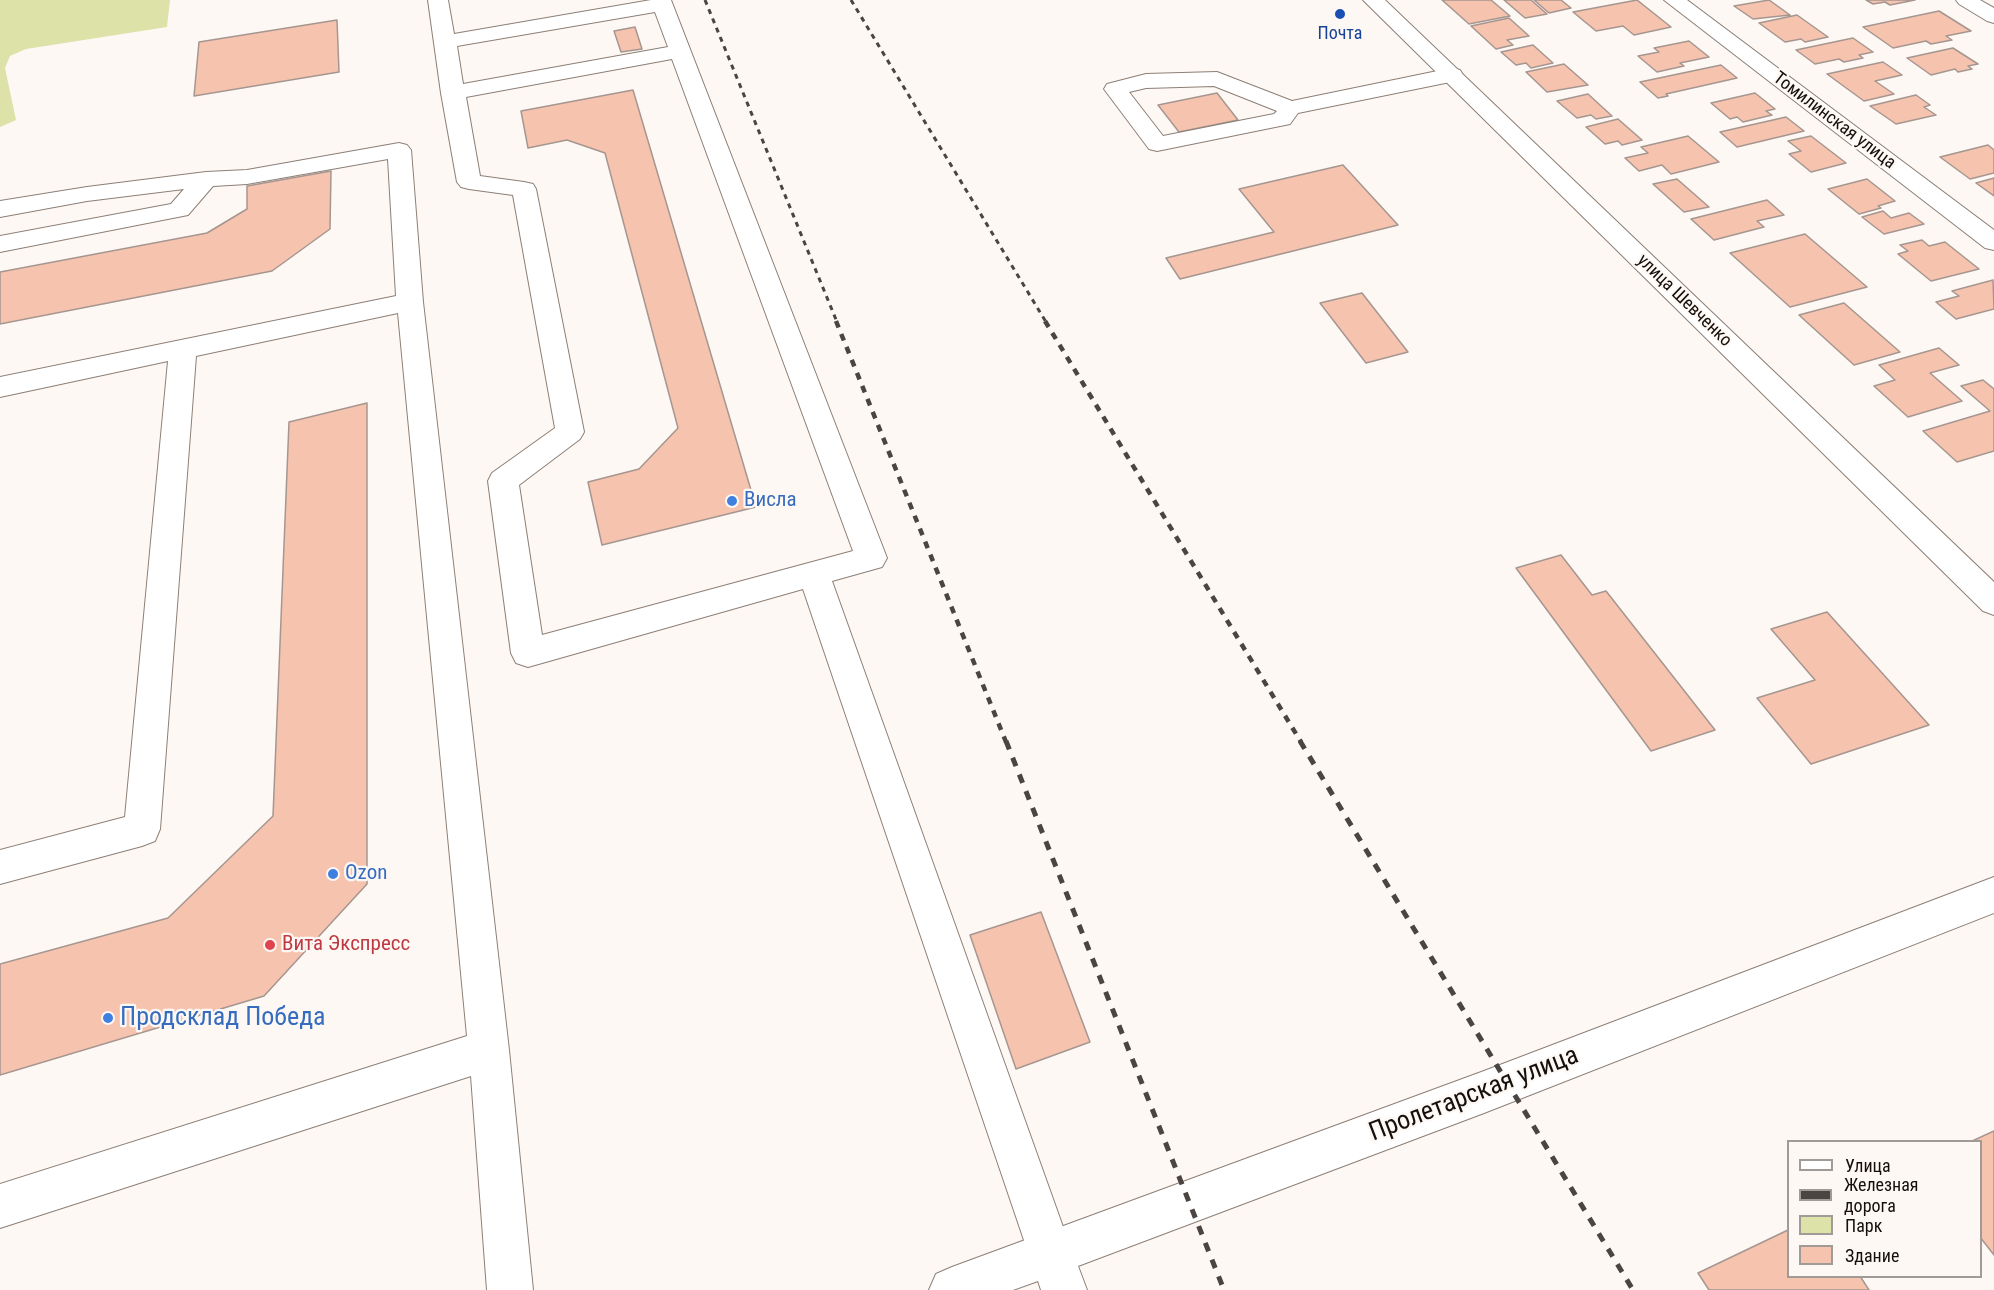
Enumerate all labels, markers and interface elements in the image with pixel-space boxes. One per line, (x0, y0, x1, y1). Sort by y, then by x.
marker: Почта (1333, 7, 1347, 21)
place label: Почта (1318, 23, 1362, 45)
street label: Томилинская улица (1768, 68, 1900, 174)
street label: улица Шевченко (1632, 250, 1736, 352)
place label: Висла (744, 488, 797, 514)
marker: Висла (725, 494, 739, 508)
place label: Ozon (345, 861, 387, 887)
marker: Ozon (326, 867, 340, 881)
place label: Вита Экспресс (282, 932, 410, 958)
marker: Вита Экспресс (263, 938, 277, 952)
place label: Продсклад Победа (120, 1002, 326, 1034)
marker: Продсклад Победа (101, 1011, 115, 1025)
street label: Пролетарская улица (1365, 1041, 1583, 1149)
legend (1787, 1140, 1982, 1278)
text: Улица (1845, 1155, 1891, 1176)
text: Железная дорога (1844, 1174, 1919, 1216)
text: Парк (1845, 1215, 1882, 1236)
text: Здание (1845, 1245, 1899, 1266)

